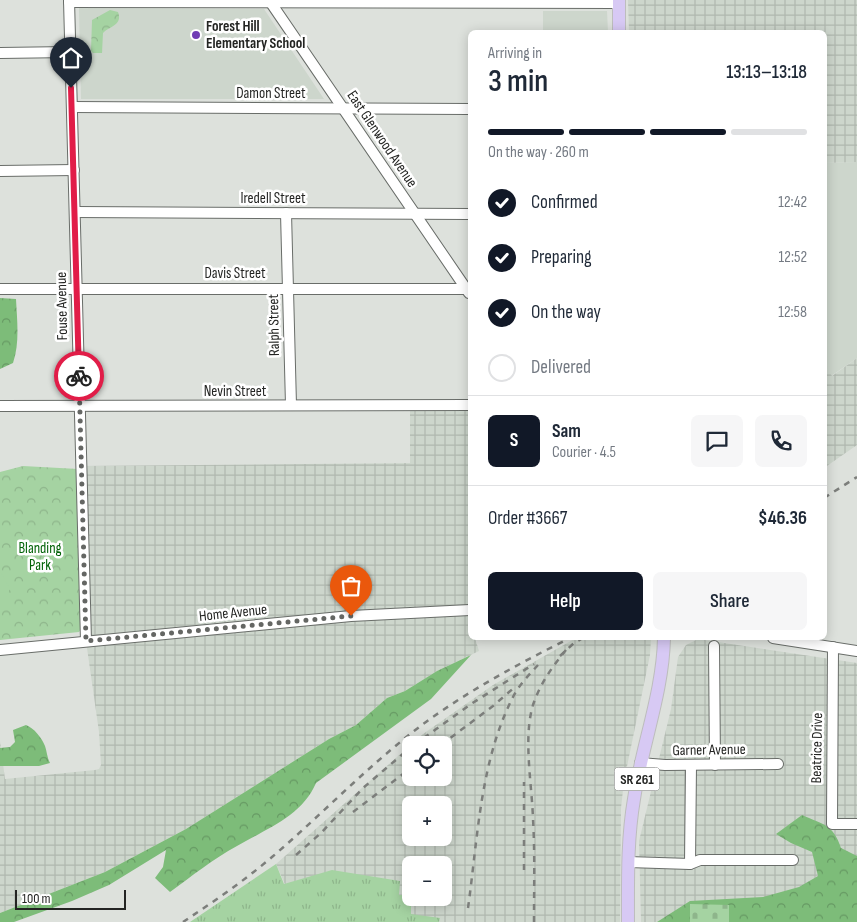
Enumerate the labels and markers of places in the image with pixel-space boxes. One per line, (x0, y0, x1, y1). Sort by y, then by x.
place label: Forest Hill Elementary School (206, 17, 305, 53)
marker: Forest Hill Elementary School (190, 29, 202, 41)
pin (50, 37, 92, 88)
pin (330, 565, 372, 616)

